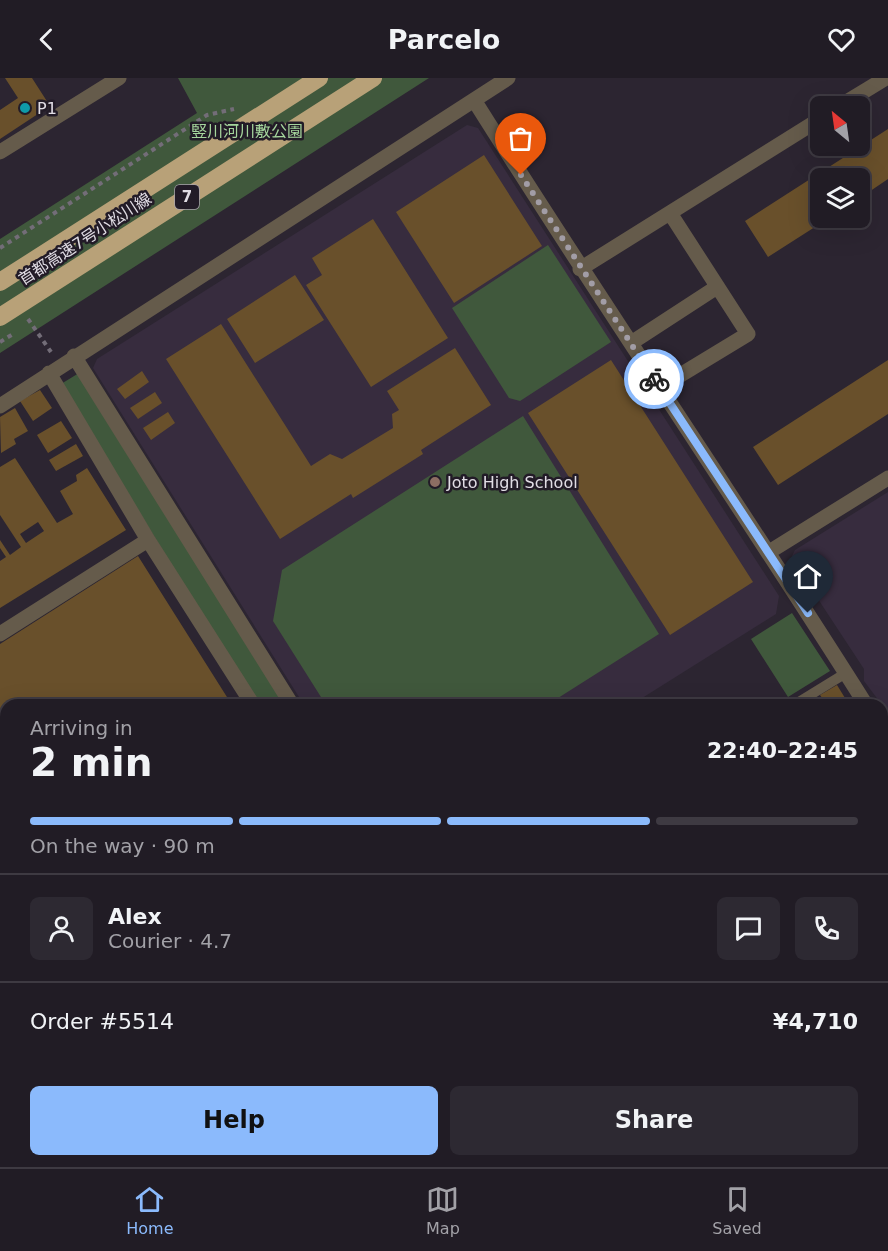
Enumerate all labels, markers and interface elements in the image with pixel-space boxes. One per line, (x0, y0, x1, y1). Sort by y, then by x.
icon: back (30, 23, 63, 56)
icon: heart (825, 23, 858, 56)
text: Parcelo (388, 24, 500, 55)
north arrow (810, 96, 870, 156)
map controls (810, 96, 870, 228)
place label: P1 (37, 99, 57, 118)
marker: P1 (18, 101, 32, 115)
pin (495, 113, 546, 175)
park label: 竪川河川敷公園 (191, 122, 303, 141)
icon: bag (504, 122, 537, 155)
button: layers (810, 168, 870, 228)
road number: 7 (175, 185, 199, 209)
street label: 首都高速7号小松川線 (15, 189, 155, 289)
courier (624, 349, 684, 409)
icon: bike (638, 363, 671, 396)
place label: Joto High School (446, 473, 578, 492)
marker: Joto High School (428, 475, 442, 489)
pin (782, 551, 833, 613)
icon: home (791, 560, 824, 593)
text: Arriving in (30, 716, 133, 740)
text: 22:40–22:45 (707, 738, 858, 763)
text: 2 min (30, 740, 152, 785)
text: On the way · 90 m (30, 834, 215, 858)
button: person (30, 897, 93, 960)
button: chat (717, 897, 780, 960)
button: phone (795, 897, 858, 960)
text: Alex (108, 904, 162, 929)
text: Courier · 4.7 (108, 929, 232, 953)
text: Order #5514 (30, 1009, 174, 1034)
text: ¥4,710 (773, 1009, 858, 1034)
button: Help (30, 1086, 438, 1155)
button: Share (450, 1086, 858, 1155)
tab: Home (126, 1183, 174, 1238)
tab: Map (426, 1183, 460, 1238)
tab: Saved (712, 1183, 762, 1238)

